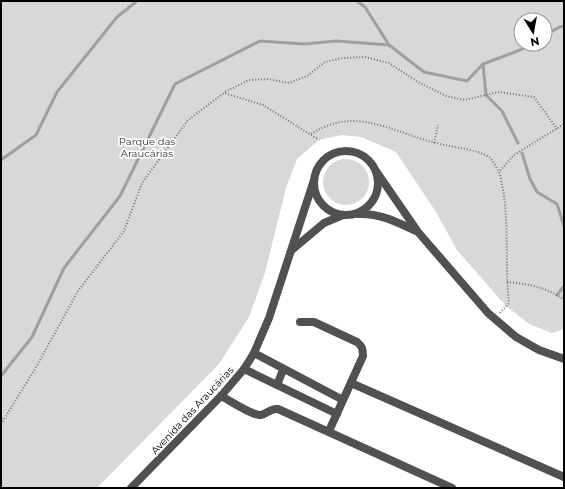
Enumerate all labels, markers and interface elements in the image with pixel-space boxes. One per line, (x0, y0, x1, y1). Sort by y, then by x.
north arrow (513, 12, 553, 52)
text: N (529, 34, 541, 50)
park label: Parque das Araucárias (119, 135, 175, 160)
street label: Avenida das Araucárias (148, 364, 237, 457)

